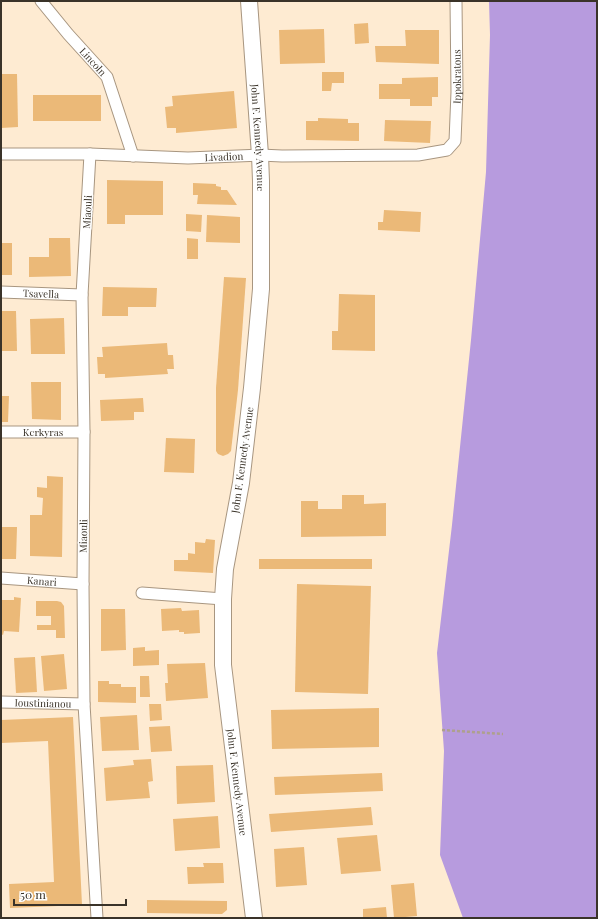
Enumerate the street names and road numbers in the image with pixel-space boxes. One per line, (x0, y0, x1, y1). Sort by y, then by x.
street label: Lincoln (77, 44, 110, 79)
street label: Ippokratous (450, 49, 464, 104)
street label: John F. Kennedy Avenue (248, 83, 268, 191)
street label: Livadion (204, 149, 244, 164)
street label: Miaouli (79, 195, 95, 229)
street label: Tsavella (23, 286, 59, 301)
street label: John F. Kennedy Avenue (227, 406, 256, 515)
street label: Kerkyras (23, 425, 63, 439)
street label: Miaouli (76, 519, 90, 553)
street label: Kanari (26, 573, 57, 589)
street label: Ioustinianou (14, 695, 72, 711)
street label: John F. Kennedy Avenue (224, 727, 251, 836)

